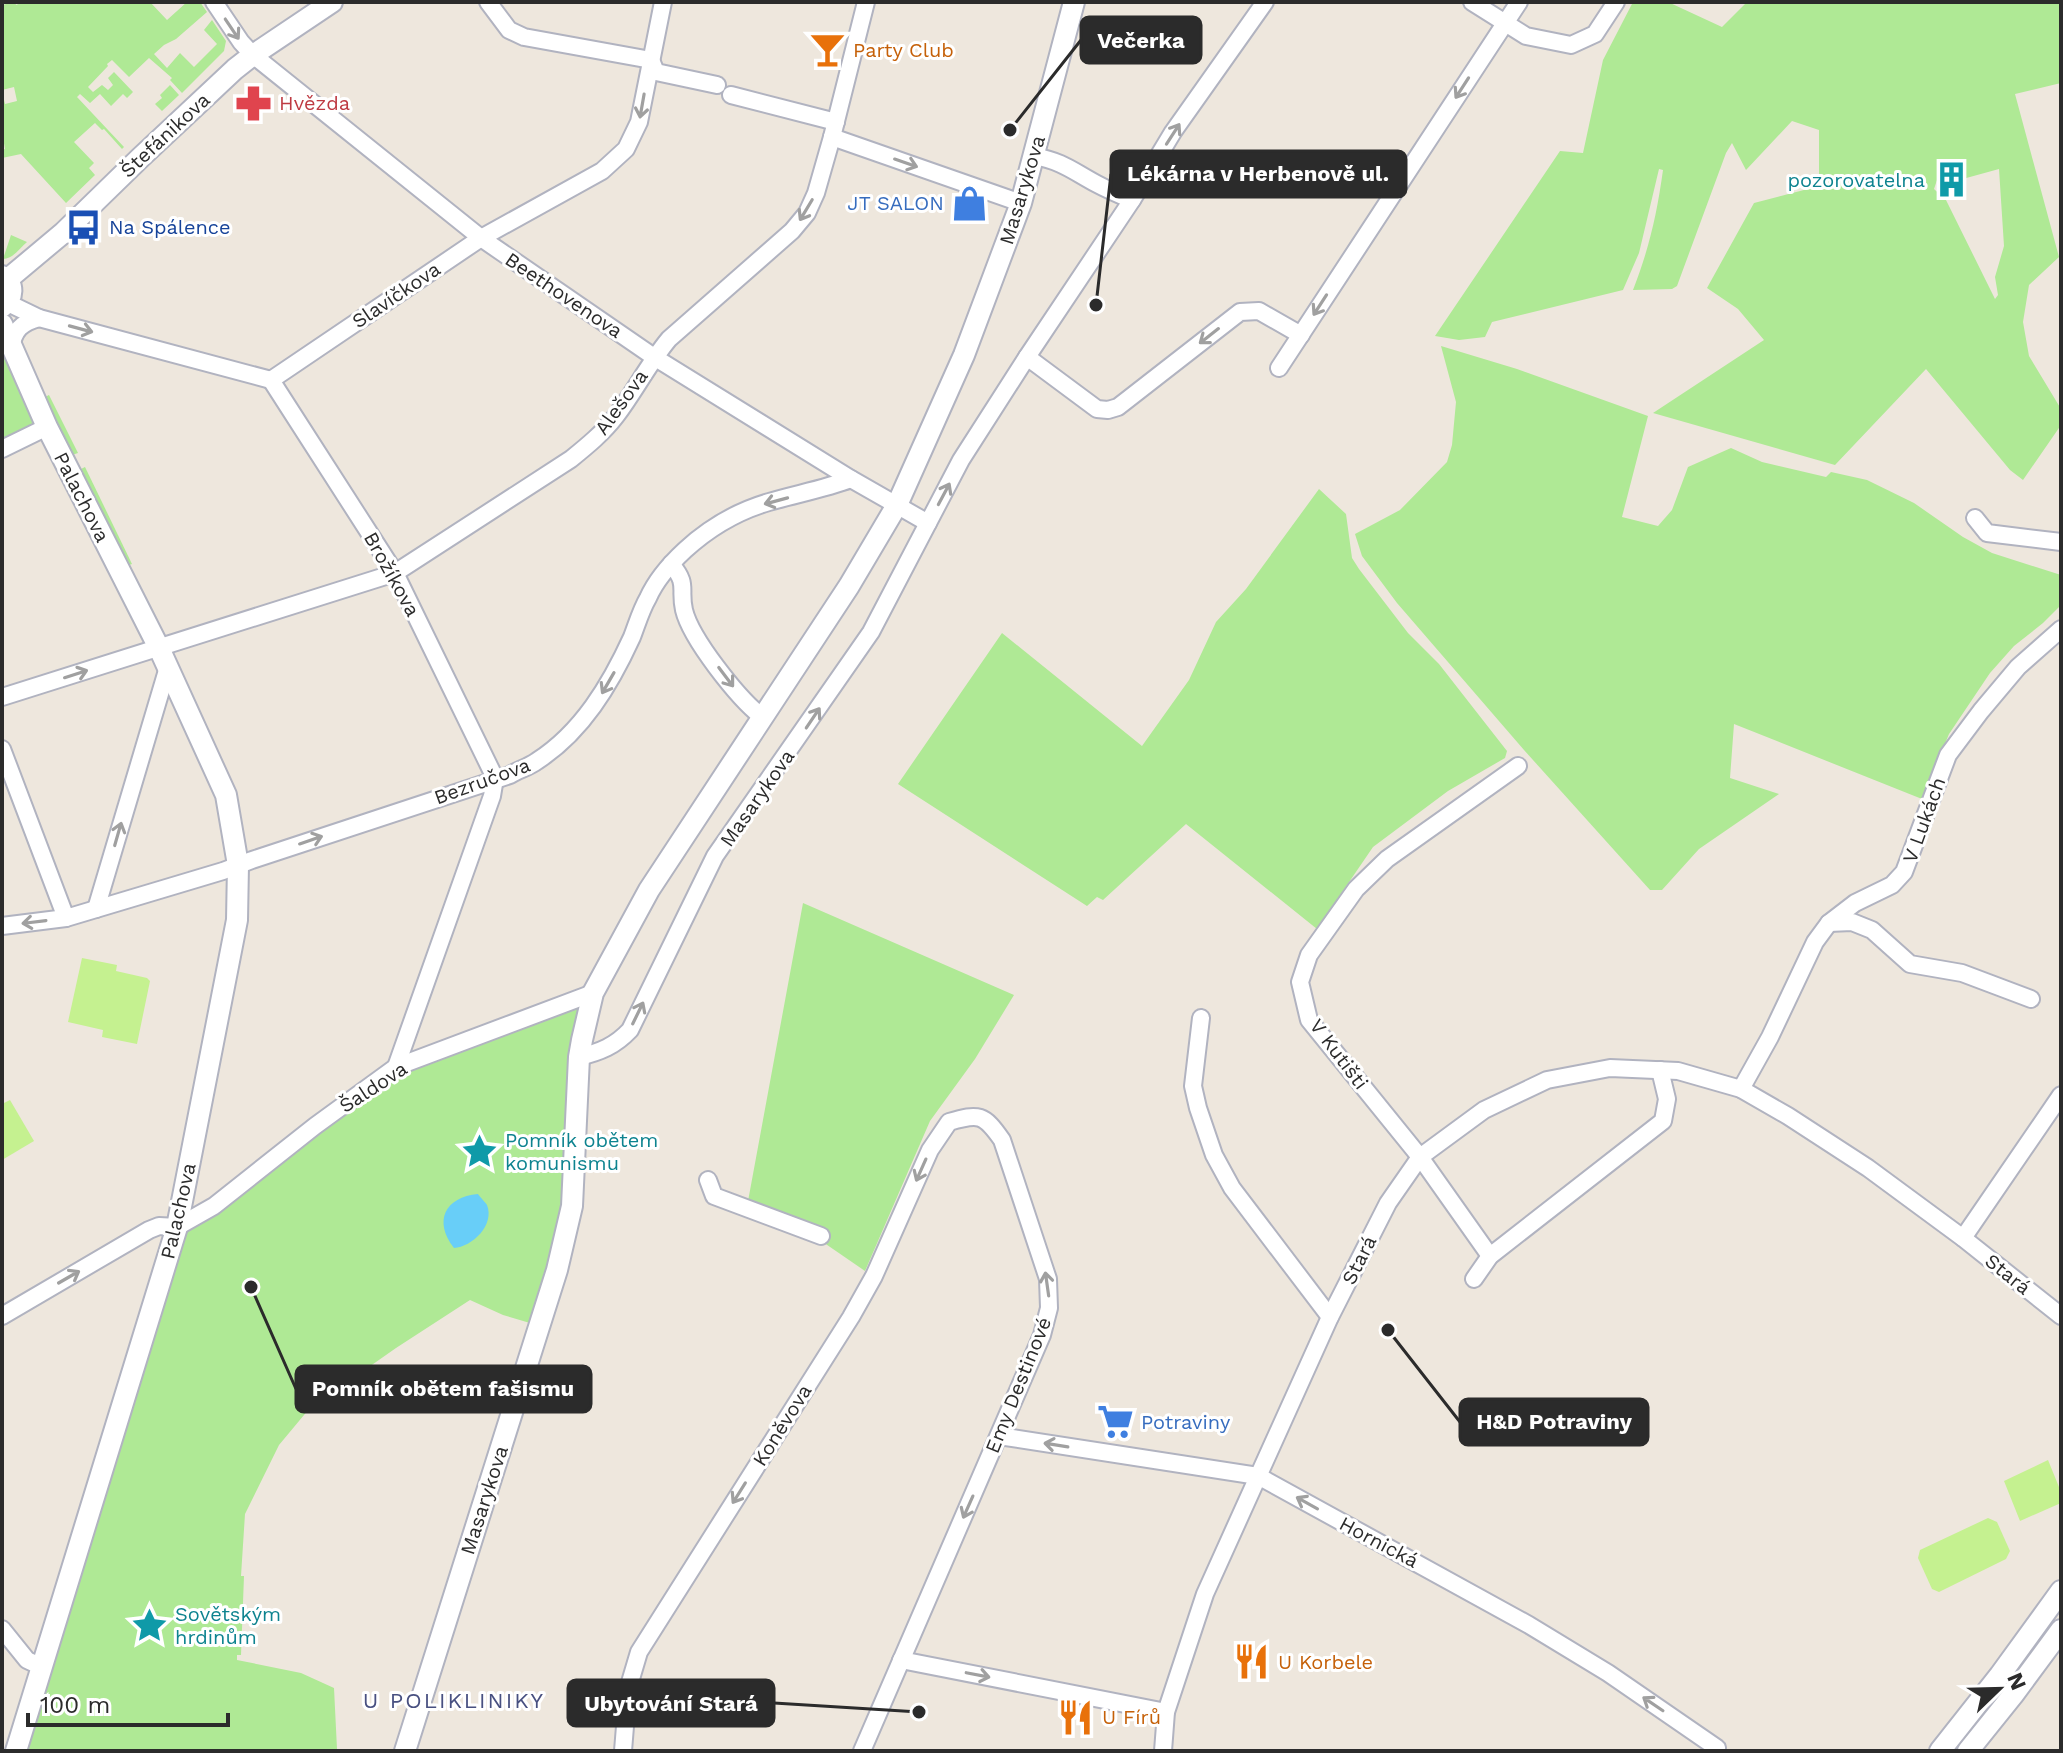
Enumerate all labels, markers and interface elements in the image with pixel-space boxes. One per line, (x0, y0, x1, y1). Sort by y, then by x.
callout: Večerka (1081, 17, 1201, 63)
one-way arrow (224, 18, 241, 40)
text: Večerka (1097, 28, 1185, 53)
bar icon: Party Club (808, 31, 846, 69)
place label: Party Club (853, 38, 954, 62)
one-way arrow (1454, 76, 1470, 99)
pharmacy icon: Hvězda (234, 84, 272, 122)
street label: Štefánikova (115, 88, 215, 182)
place label: Hvězda (279, 91, 350, 115)
one-way arrow (634, 93, 649, 118)
one-way arrow (1165, 123, 1181, 146)
street label: Masarykova (994, 132, 1050, 248)
callout: Lékárna v Herbenově ul. (1111, 151, 1406, 197)
one-way arrow (893, 156, 918, 171)
text: Lékárna v Herbenově ul. (1127, 161, 1389, 186)
building icon: pozorovatelna (1932, 161, 1970, 199)
place label: pozorovatelna (1787, 168, 1925, 192)
shop icon: JT SALON (951, 184, 989, 222)
place label: JT SALON (847, 191, 944, 215)
one-way arrow (798, 198, 814, 221)
bus stop icon: Na Spálence (64, 208, 102, 246)
place label: Na Spálence (109, 215, 231, 239)
street label: Beethovenova (501, 247, 627, 343)
street label: Slavíčkova (347, 257, 445, 333)
one-way arrow (1312, 294, 1328, 316)
one-way arrow (67, 322, 93, 337)
one-way arrow (1199, 328, 1220, 345)
street label: Alešova (589, 365, 653, 439)
street label: Palachova (49, 448, 115, 546)
one-way arrow (936, 482, 952, 506)
one-way arrow (764, 494, 790, 509)
street label: Brožíkova (359, 527, 425, 621)
one-way arrow (64, 665, 89, 680)
one-way arrow (718, 666, 735, 688)
one-way arrow (600, 671, 615, 695)
one-way arrow (804, 707, 821, 729)
street label: Masarykova (715, 745, 799, 851)
street label: Bezručova (431, 753, 533, 809)
street label: V Lukách (1897, 774, 1951, 866)
one-way arrow (111, 822, 126, 848)
one-way arrow (299, 831, 324, 846)
one-way arrow (21, 914, 48, 929)
one-way arrow (631, 1001, 646, 1025)
street label: V Kutišti (1305, 1014, 1373, 1094)
street label: Šaldova (335, 1056, 411, 1118)
place label: Pomník obětem komunismu (505, 1128, 658, 1175)
place icon: Pomník obětem komunismu (460, 1133, 498, 1171)
one-way arrow (913, 1157, 928, 1181)
street label: Palachova (155, 1161, 201, 1261)
street label: Stará (1337, 1232, 1381, 1288)
street label: Stará (1980, 1248, 2036, 1300)
one-way arrow (57, 1269, 80, 1285)
one-way arrow (1039, 1272, 1054, 1297)
street label: Emy Destinové (980, 1313, 1056, 1457)
callout: Pomník obětem fašismu (296, 1366, 591, 1412)
text: Pomník obětem fašismu (312, 1376, 574, 1401)
street label: Koněvova (748, 1380, 816, 1470)
callout: H&D Potraviny (1460, 1399, 1648, 1445)
supermarket icon: Potraviny (1096, 1403, 1134, 1441)
text: H&D Potraviny (1476, 1409, 1632, 1434)
place label: Potraviny (1141, 1410, 1231, 1434)
one-way arrow (1044, 1437, 1069, 1452)
street label: Masarykova (455, 1443, 513, 1557)
one-way arrow (731, 1481, 747, 1504)
one-way arrow (959, 1495, 974, 1519)
one-way arrow (1296, 1495, 1319, 1511)
street label: Hornická (1335, 1511, 1423, 1573)
place label: Sovětským hrdinům (175, 1602, 281, 1649)
place icon: Sovětským hrdinům (130, 1606, 168, 1644)
restaurant icon: U Korbele (1233, 1643, 1271, 1681)
north arrow (1959, 1649, 2039, 1729)
place label: U Korbele (1278, 1650, 1373, 1674)
one-way arrow (964, 1668, 990, 1683)
text: N (2002, 1669, 2032, 1694)
scale bar (28, 1677, 228, 1727)
callout: Ubytování Stará (568, 1680, 774, 1726)
district label: U POLIKLINIKY (363, 1688, 545, 1713)
text: 100 m (40, 1691, 110, 1719)
text: Ubytování Stará (584, 1691, 758, 1716)
one-way arrow (1642, 1696, 1664, 1712)
restaurant icon: U Fírů (1057, 1698, 1095, 1736)
place label: U Fírů (1102, 1705, 1161, 1729)

